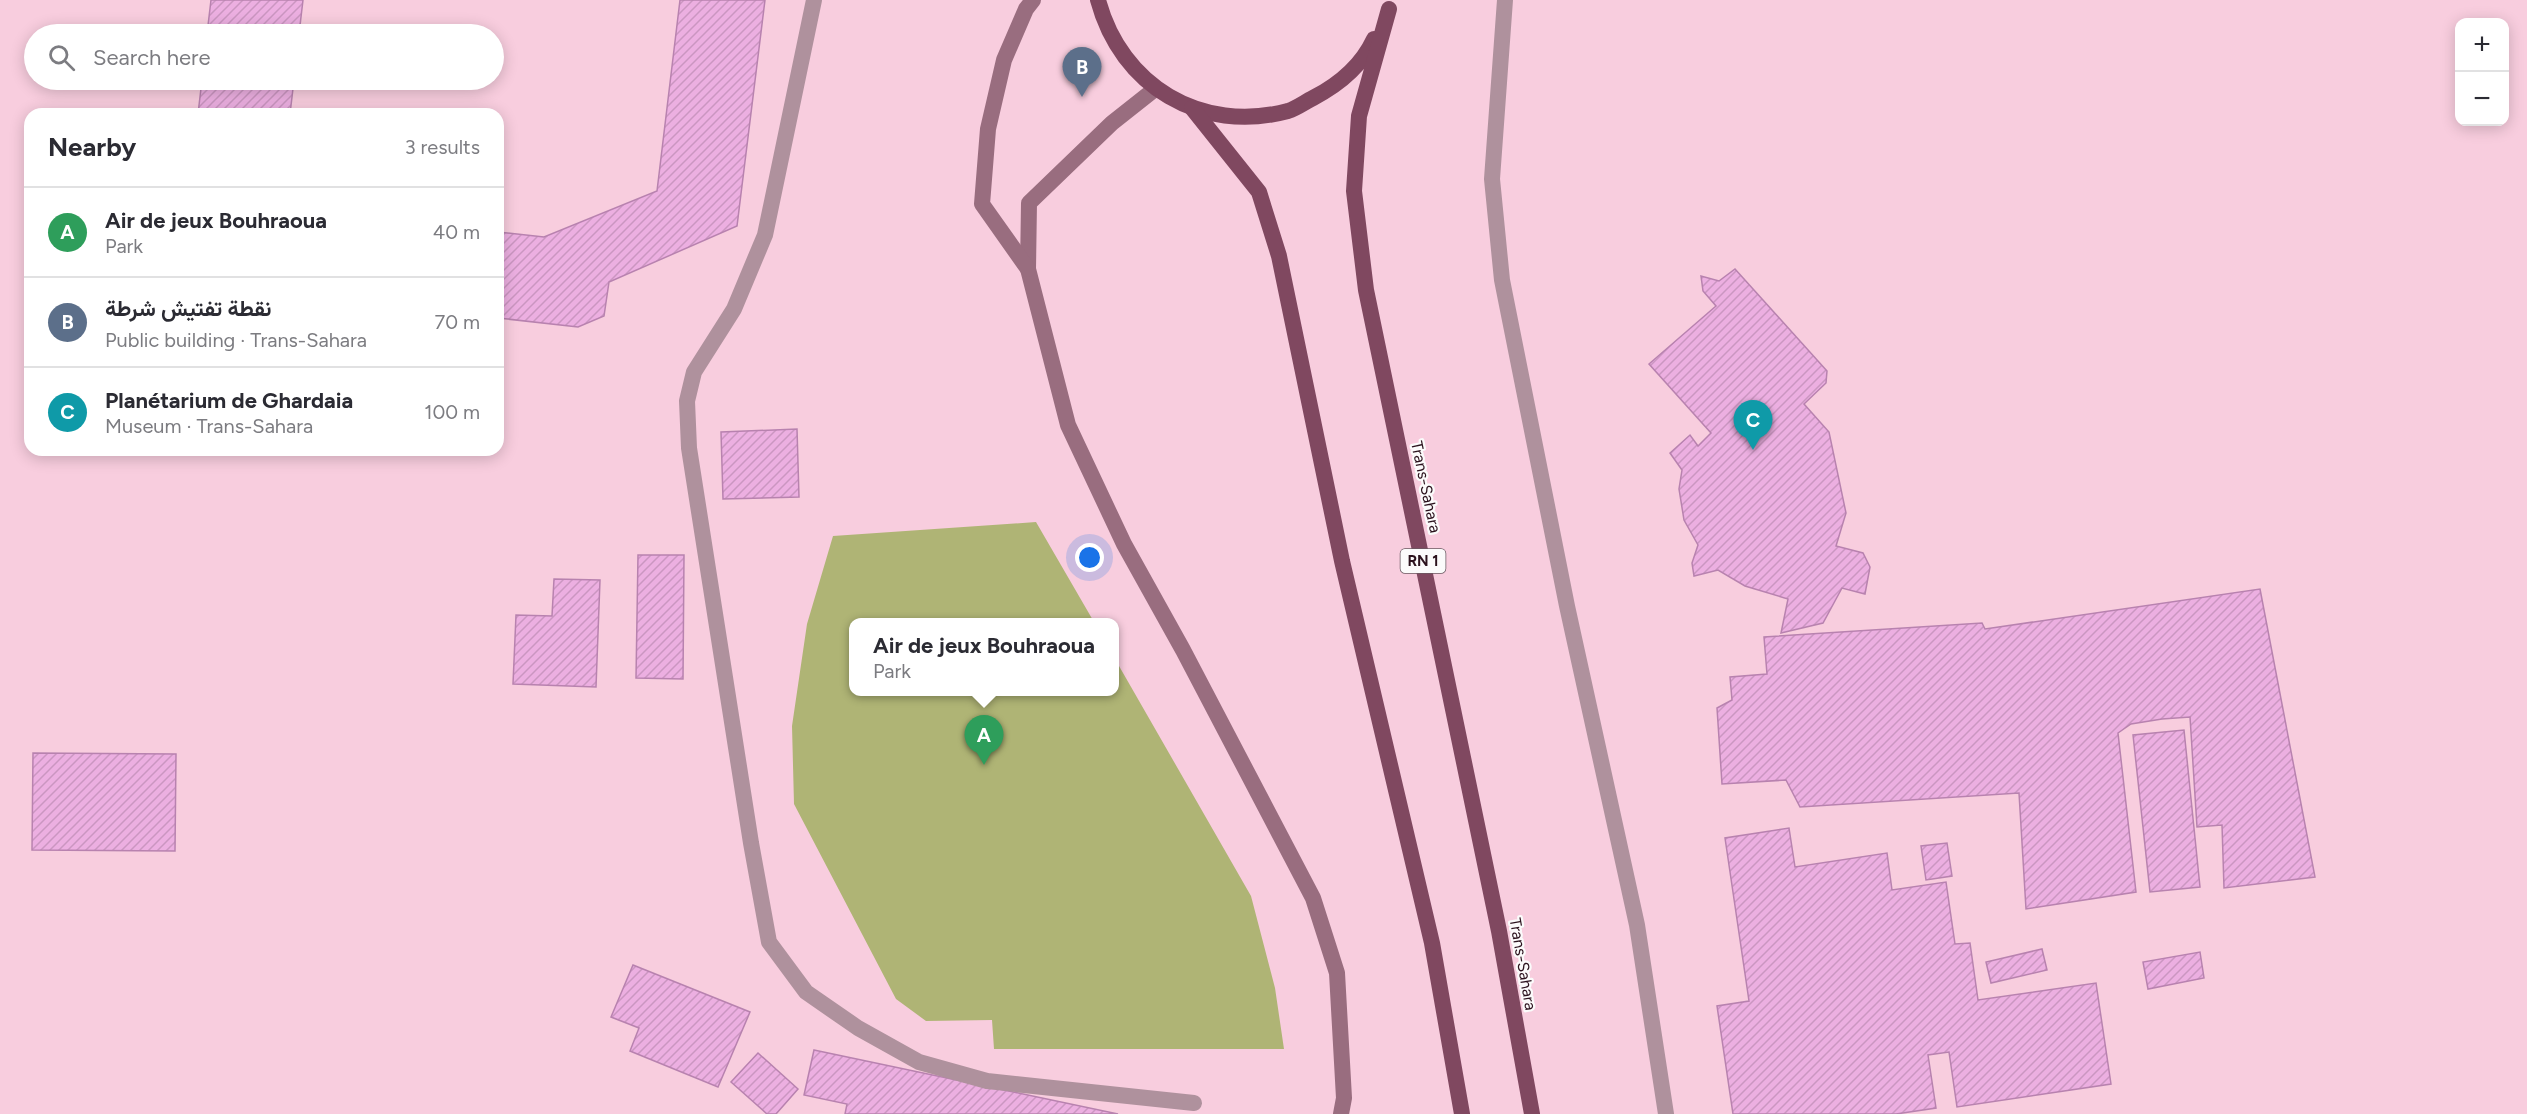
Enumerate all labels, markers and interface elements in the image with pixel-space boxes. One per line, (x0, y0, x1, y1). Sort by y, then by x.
map controls (2455, 18, 2509, 126)
button: + (2455, 18, 2509, 72)
search box (24, 24, 504, 90)
icon: search (45, 41, 78, 74)
text: Search here (93, 44, 211, 71)
pin: B (1062, 48, 1102, 97)
button: − (2455, 72, 2509, 126)
text: Nearby (48, 131, 136, 163)
text: 3 results (405, 135, 480, 159)
text: Air de jeux Bouhraoua (105, 207, 327, 234)
text: A (60, 220, 75, 244)
text: 40 m (433, 220, 480, 244)
text: Park (105, 234, 143, 258)
text: نقطة تفتيش شرطة (105, 295, 271, 322)
text: B (61, 310, 74, 334)
text: 70 m (434, 310, 480, 334)
text: Public building · Trans-Sahara (105, 328, 367, 352)
text: Planétarium de Ghardaia (105, 387, 353, 414)
text: C (60, 400, 75, 424)
text: 100 m (424, 400, 480, 424)
pin: C (1734, 400, 1772, 450)
text: Museum · Trans-Sahara (105, 414, 313, 438)
street label: Trans-Sahara (1407, 439, 1445, 535)
your location (1075, 543, 1104, 572)
road number: RN 1 (1400, 549, 1446, 573)
popup (849, 618, 1119, 696)
text: Air de jeux Bouhraoua (873, 632, 1095, 659)
text: Park (873, 659, 911, 683)
pin: A (964, 716, 1004, 765)
street label: Trans-Sahara (1506, 916, 1540, 1012)

